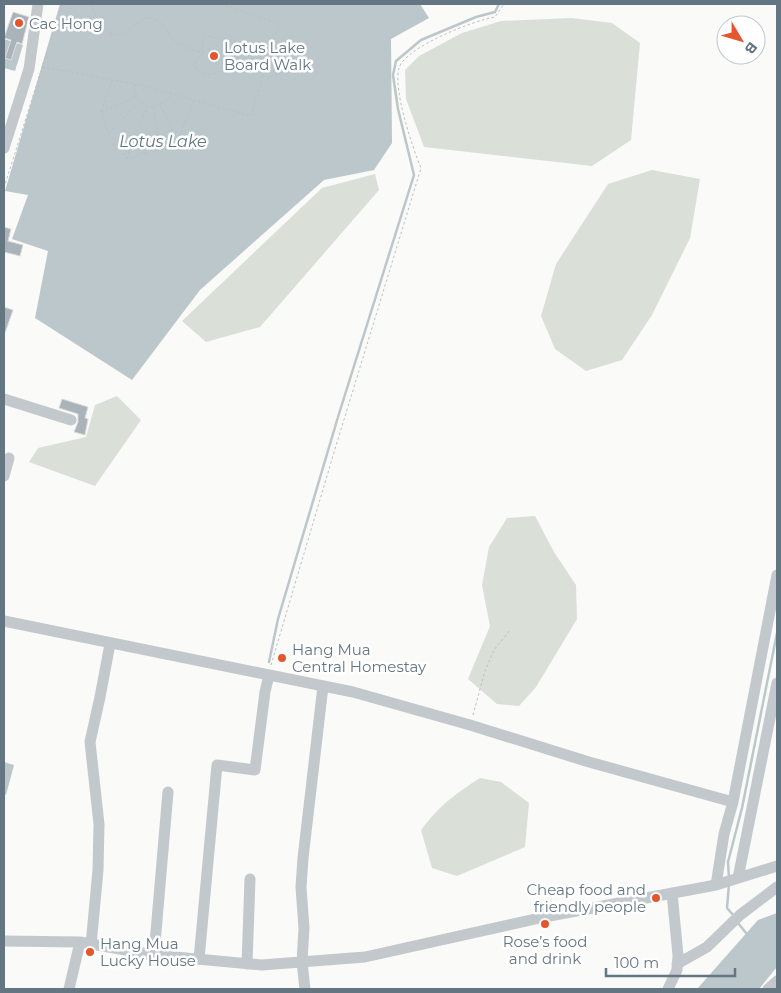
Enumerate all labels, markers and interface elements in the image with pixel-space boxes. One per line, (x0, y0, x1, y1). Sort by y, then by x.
place label: Cac Hong (29, 14, 103, 33)
north arrow (716, 15, 766, 65)
marker: Cac Hong (13, 17, 25, 29)
place label: Lotus Lake Board Walk (224, 38, 311, 74)
text: B (741, 38, 762, 58)
marker: Lotus Lake Board Walk (208, 50, 220, 62)
water label: Lotus Lake (119, 132, 207, 151)
place label: Hang Mua Central Homestay (292, 640, 427, 676)
marker: Hang Mua Central Homestay (276, 652, 288, 664)
place label: Cheap food and friendly people (526, 880, 646, 916)
marker: Cheap food and friendly people (650, 892, 662, 904)
marker: Rose’s food and drink (539, 918, 551, 930)
place label: Rose’s food and drink (503, 932, 587, 968)
place label: Hang Mua Lucky House (100, 934, 196, 970)
marker: Hang Mua Lucky House (84, 946, 96, 958)
scale bar (606, 946, 735, 978)
text: 100 m (614, 953, 659, 972)

